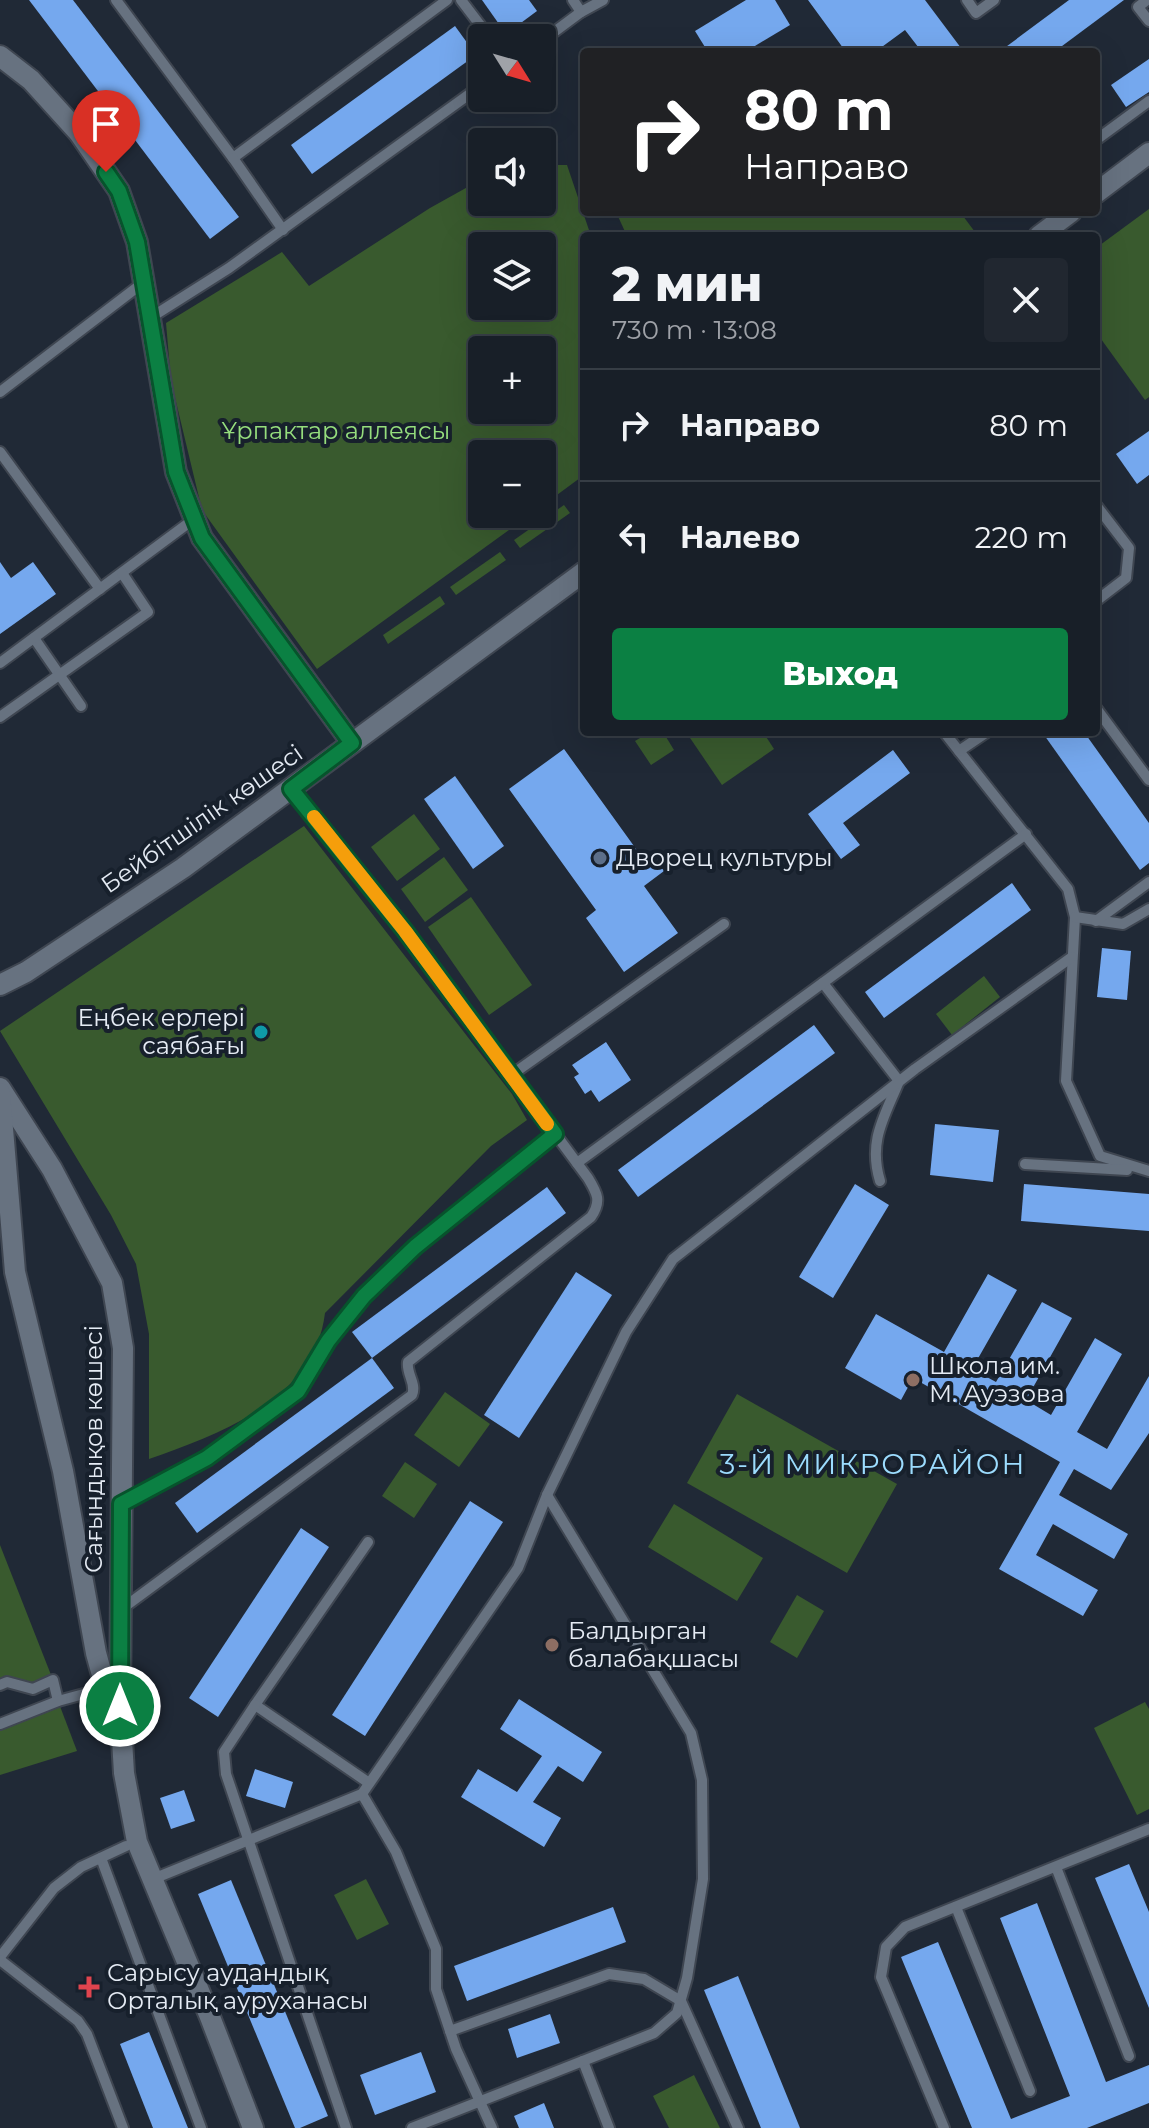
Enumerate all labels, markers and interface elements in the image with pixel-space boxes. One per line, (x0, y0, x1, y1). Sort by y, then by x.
north arrow (468, 24, 556, 112)
map controls (468, 24, 556, 528)
text: 80 m (744, 76, 894, 144)
icon: right (612, 80, 716, 184)
pin (72, 90, 140, 172)
icon: arrive (84, 102, 128, 146)
button: sound (468, 128, 556, 216)
text: Направо (744, 144, 909, 188)
button: layers (468, 232, 556, 320)
text: 2 мин (612, 255, 763, 313)
button: close (984, 258, 1068, 342)
text: 730 m · 13:08 (612, 314, 777, 346)
button: + (468, 336, 556, 424)
icon: right (612, 403, 656, 447)
text: Направо (680, 407, 820, 444)
text: 80 m (989, 407, 1068, 444)
park label: Ұрпактар аллеясы (222, 416, 450, 445)
button: − (468, 440, 556, 528)
icon: left (612, 515, 656, 559)
text: Налево (680, 519, 800, 556)
text: 220 m (974, 519, 1068, 556)
button: Выход (612, 628, 1068, 720)
street label: Бейбітшілік көшесі (95, 738, 308, 899)
place label: Дворец культуры (616, 843, 833, 872)
marker: Дворец культуры (591, 849, 609, 867)
place label: Еңбек ерлері саябағы (77, 1003, 245, 1060)
marker: Еңбек ерлері саябағы (252, 1023, 270, 1041)
street label: Сағындықов көшесі (79, 1325, 108, 1573)
place label: Школа им. М. Ауэзова (929, 1351, 1064, 1408)
marker: Школа им. М. Ауэзова (904, 1371, 922, 1389)
district label: 3-Й МИКРОРАЙОН (719, 1447, 1027, 1481)
place label: Балдырган балабақшасы (568, 1616, 739, 1673)
marker: Балдырган балабақшасы (543, 1636, 561, 1654)
position arrow (78, 1664, 162, 1748)
place label: Сарысу аудандық Орталық ауруханасы (107, 1958, 368, 2015)
marker: Сарысу аудандық Орталық ауруханасы (78, 1976, 100, 1998)

